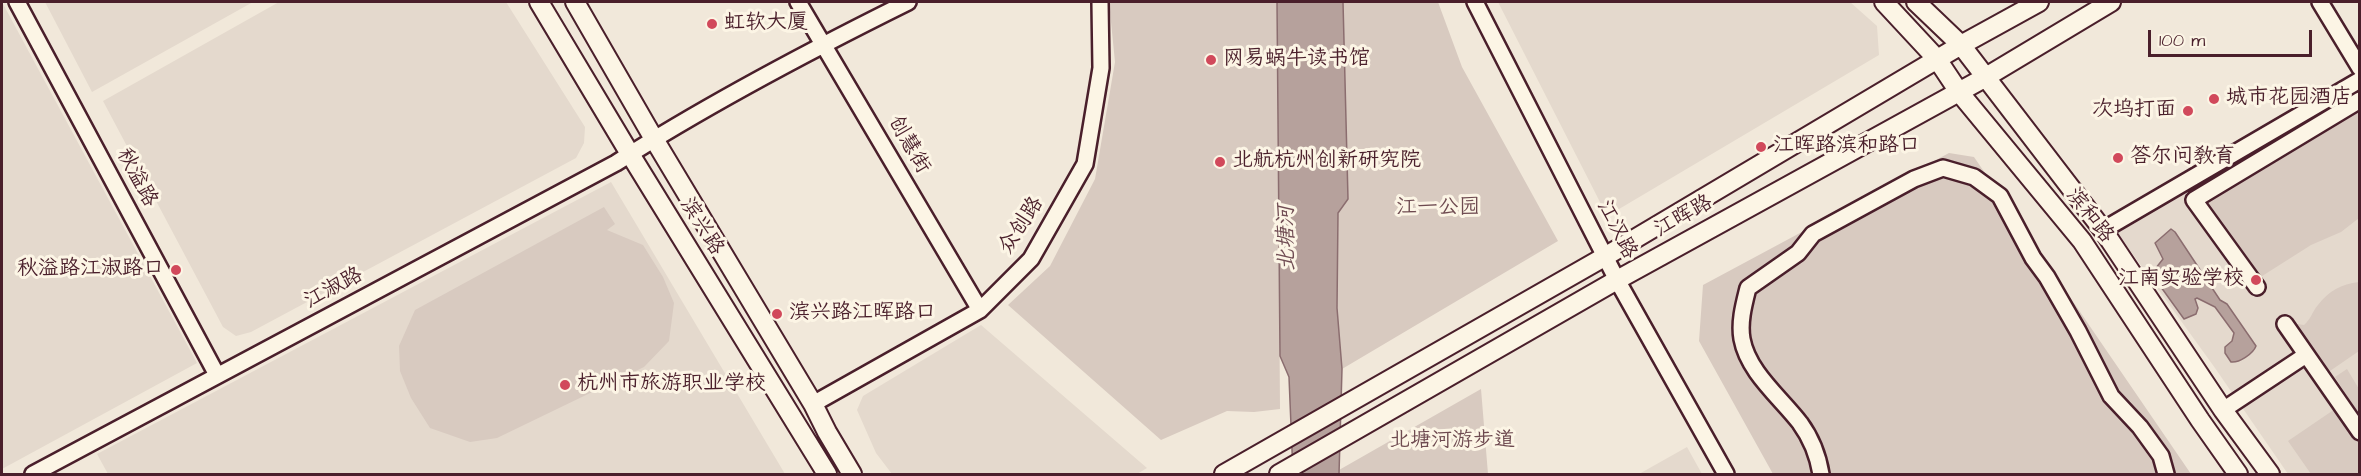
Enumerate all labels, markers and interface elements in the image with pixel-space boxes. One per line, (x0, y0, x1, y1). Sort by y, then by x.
place label: 虹软大厦 (724, 11, 808, 37)
marker: 虹软大厦 (705, 17, 719, 31)
scale bar (2151, 18, 2314, 56)
text: 100 m (2159, 28, 2205, 53)
place label: 网易蜗牛读书馆 (1223, 47, 1370, 73)
marker: 网易蜗牛读书馆 (1204, 53, 1218, 67)
place label: 城市花园酒店 (2226, 86, 2352, 112)
marker: 城市花园酒店 (2207, 92, 2221, 106)
place label: 次坞打面 (2092, 98, 2176, 124)
marker: 次坞打面 (2181, 104, 2195, 118)
street label: 创慧街 (881, 111, 935, 179)
place label: 江晖路滨和路口 (1773, 134, 1920, 160)
marker: 江晖路滨和路口 (1754, 140, 1768, 154)
street label: 秋溢路 (110, 144, 162, 212)
place label: 答尔问教育 (2130, 145, 2235, 171)
place label: 北航杭州创新研究院 (1232, 149, 1421, 175)
marker: 答尔问教育 (2111, 151, 2125, 165)
marker: 北航杭州创新研究院 (1213, 155, 1227, 169)
street label: 滨和路 (2060, 183, 2118, 249)
street label: 江晖路 (1650, 191, 1718, 243)
street label: 众创路 (994, 193, 1050, 259)
street label: 滨兴路 (674, 194, 728, 260)
park label: 江一公园 (1396, 196, 1480, 222)
street label: 江汉路 (1590, 196, 1642, 264)
water label: 北塘河 (1274, 205, 1302, 271)
place label: 秋溢路江淑路口 (17, 257, 164, 283)
marker: 秋溢路江淑路口 (169, 263, 183, 277)
street label: 江淑路 (300, 263, 368, 315)
place label: 江南实验学校 (2118, 267, 2244, 293)
marker: 江南实验学校 (2249, 273, 2263, 287)
place label: 滨兴路江晖路口 (789, 301, 936, 327)
marker: 滨兴路江晖路口 (770, 307, 784, 321)
place label: 杭州市旅游职业学校 (577, 372, 766, 398)
marker: 杭州市旅游职业学校 (558, 378, 572, 392)
park label: 北塘河游步道 (1389, 429, 1515, 455)

